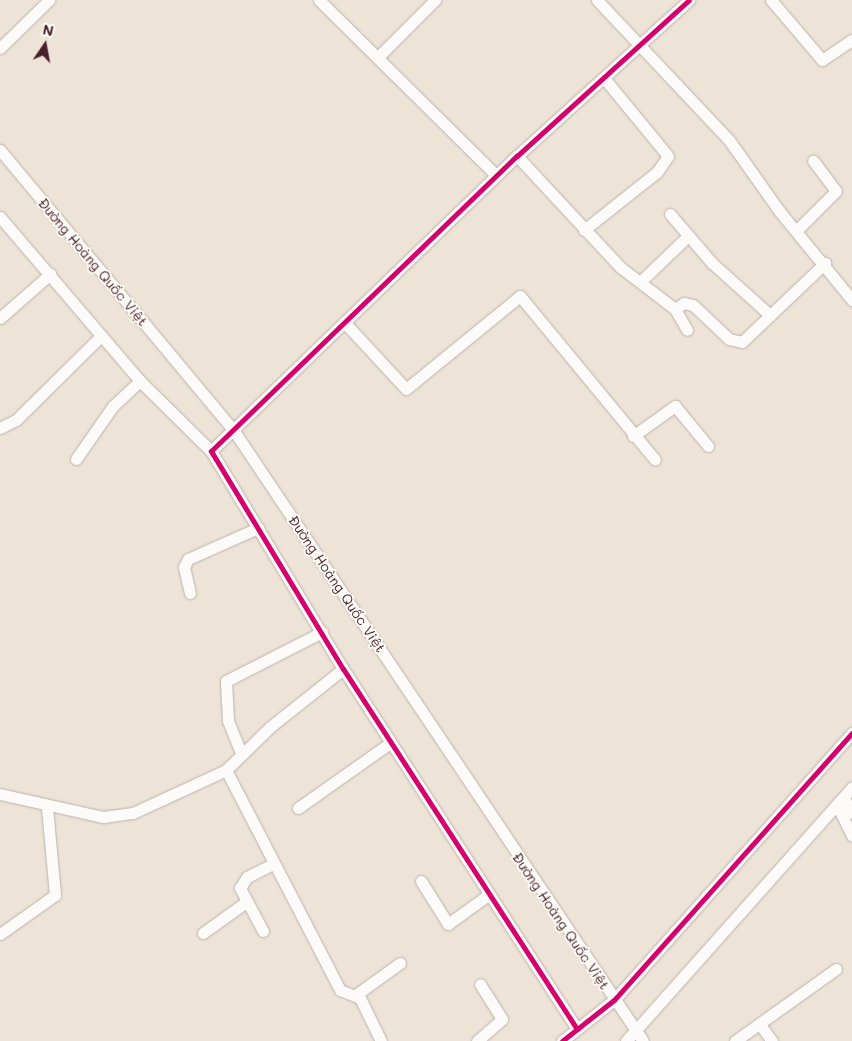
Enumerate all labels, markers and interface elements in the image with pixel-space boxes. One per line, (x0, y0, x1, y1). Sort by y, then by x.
text: N (41, 19, 55, 40)
north arrow (20, 20, 70, 70)
street label: Đường Hoàng Quốc Việt (35, 195, 151, 329)
street label: Đường Hoàng Quốc Việt (285, 512, 389, 656)
street label: Đường Hoàng Quốc Việt (509, 849, 613, 993)

